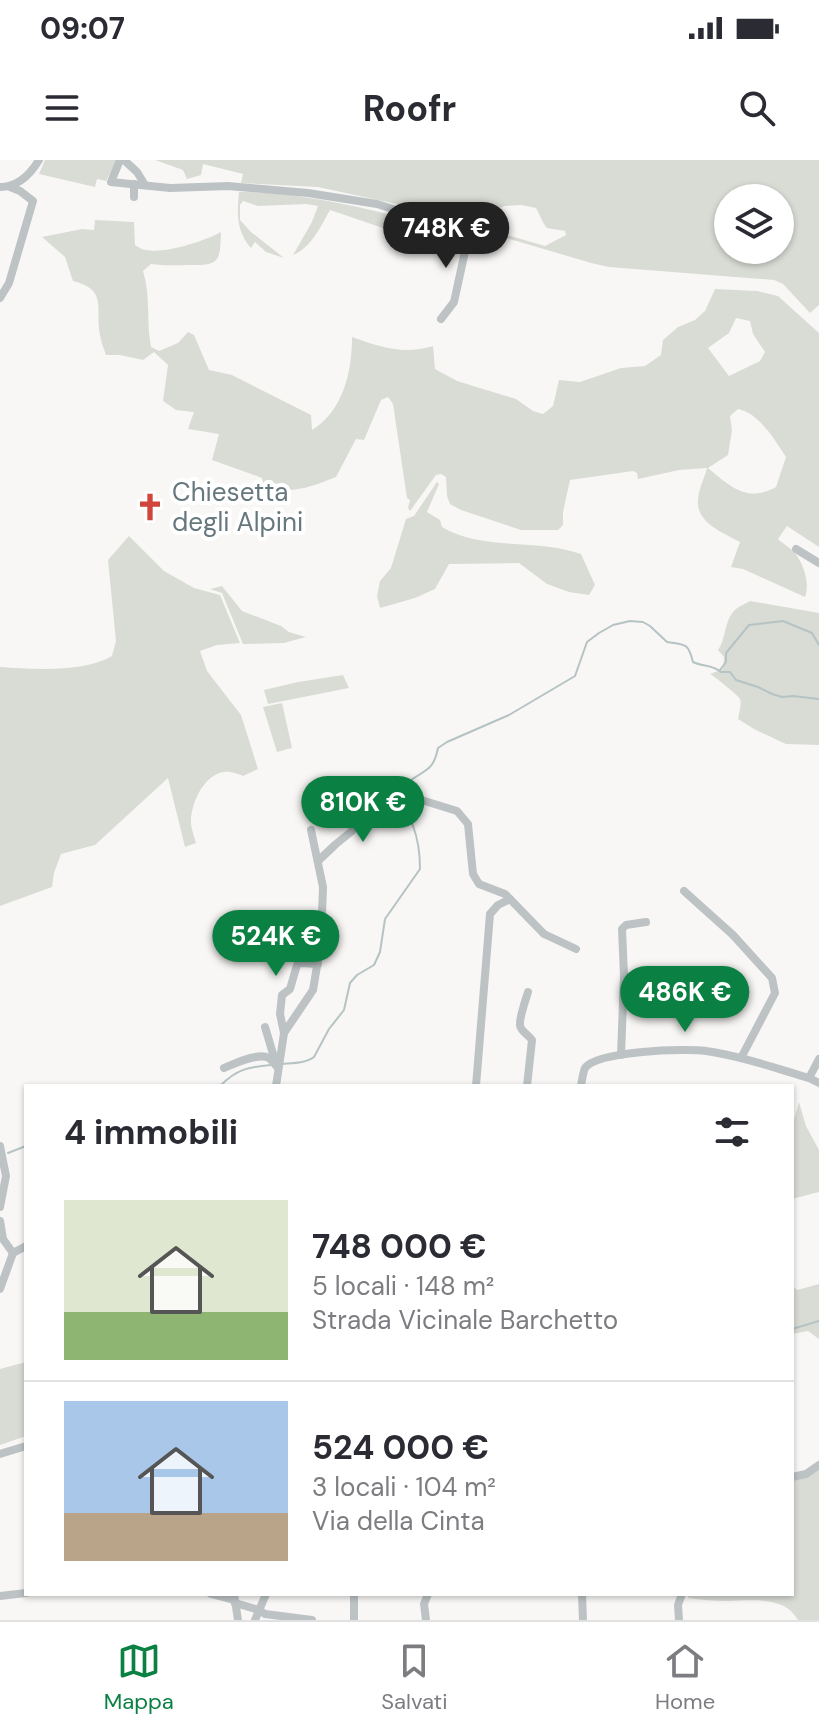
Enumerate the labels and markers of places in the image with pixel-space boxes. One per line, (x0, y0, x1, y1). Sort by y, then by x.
pin: 748K € (381, 202, 511, 270)
place label: Chiesetta degli Alpini (172, 475, 303, 539)
church icon: Chiesetta degli Alpini (135, 492, 165, 522)
pin: 810K € (298, 776, 428, 844)
pin: 524K € (211, 910, 341, 978)
pin: 486K € (620, 966, 750, 1034)

